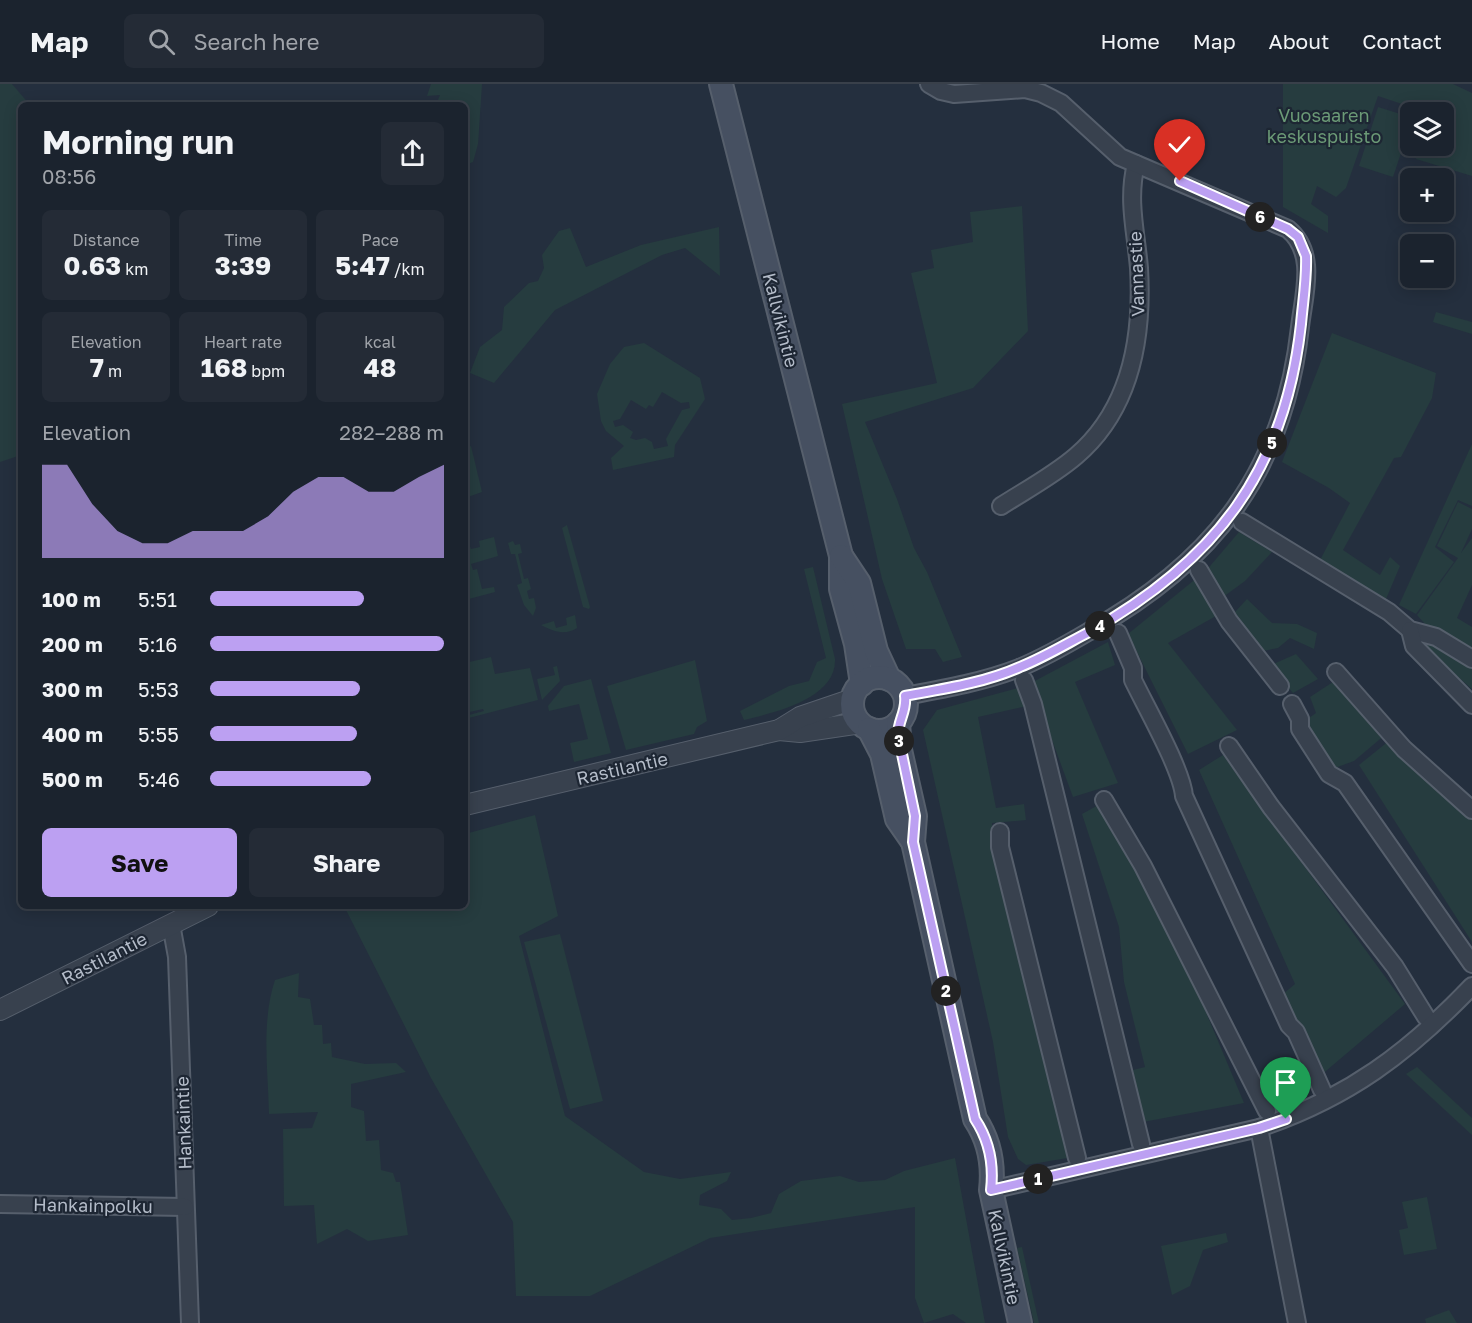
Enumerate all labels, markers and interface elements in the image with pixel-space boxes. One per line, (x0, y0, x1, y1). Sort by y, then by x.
search box (124, 14, 544, 68)
text: Map (30, 25, 88, 58)
icon: search (145, 25, 178, 58)
text: Search here (193, 28, 319, 55)
text: Home (1100, 28, 1160, 54)
text: Map (1193, 28, 1236, 54)
text: About (1269, 28, 1329, 54)
text: Contact (1362, 28, 1442, 54)
map controls (1400, 102, 1454, 288)
button: layers (1400, 102, 1454, 156)
park label: Vuosaaren keskuspuisto (1267, 104, 1381, 147)
pin (1154, 119, 1205, 181)
text: Morning run (42, 122, 234, 161)
button: share (381, 122, 444, 185)
icon: check (1163, 128, 1196, 161)
text: 08:56 (42, 164, 96, 188)
button: + (1400, 168, 1454, 222)
pin: 6 (1245, 202, 1275, 232)
text: 6 (1255, 207, 1265, 227)
text: Distance (72, 230, 140, 250)
text: Time (224, 230, 262, 250)
text: Pace (361, 230, 399, 250)
street label: Vannastie (1124, 231, 1148, 317)
button: − (1400, 234, 1454, 288)
text: 0.63 (64, 250, 121, 281)
text: 3:39 (215, 250, 271, 281)
text: 5:47 (335, 250, 390, 281)
text: km (121, 259, 148, 279)
text: /km (390, 259, 425, 279)
street label: Kallvikintie (759, 270, 803, 370)
text: Elevation (70, 332, 142, 352)
text: Heart rate (204, 332, 282, 352)
text: kcal (364, 332, 396, 352)
text: 7 (90, 352, 104, 383)
text: 168 (201, 352, 247, 383)
text: 48 (364, 352, 396, 383)
text: m (104, 361, 122, 381)
text: bpm (247, 361, 285, 381)
text: Elevation (42, 420, 131, 444)
text: 282–288 m (339, 420, 444, 444)
pin: 5 (1257, 428, 1287, 458)
text: 5 (1267, 433, 1277, 453)
text: 100 m (42, 587, 101, 611)
text: 5:51 (138, 587, 177, 611)
pin: 4 (1085, 611, 1115, 641)
text: 4 (1095, 616, 1105, 636)
text: 200 m (42, 632, 103, 656)
text: 5:16 (138, 632, 177, 656)
text: 300 m (42, 677, 103, 701)
text: 5:53 (138, 677, 179, 701)
text: 400 m (42, 722, 103, 746)
text: 5:55 (138, 722, 179, 746)
pin: 3 (884, 726, 914, 756)
text: 3 (894, 731, 904, 751)
street label: Rastilantie (574, 747, 670, 789)
text: 500 m (42, 767, 103, 791)
text: 5:46 (138, 767, 180, 791)
button: Save (42, 828, 237, 897)
button: Share (249, 828, 444, 897)
street label: Rastilantie (58, 927, 150, 989)
pin: 2 (931, 976, 961, 1006)
text: 2 (941, 981, 951, 1001)
pin (1260, 1057, 1311, 1119)
icon: arrive (1269, 1066, 1302, 1099)
street label: Hankaintie (170, 1076, 196, 1170)
pin: 1 (1023, 1164, 1053, 1194)
text: 1 (1034, 1169, 1042, 1189)
street label: Hankainpolku (33, 1193, 153, 1217)
street label: Kallvikintie (984, 1207, 1026, 1307)

